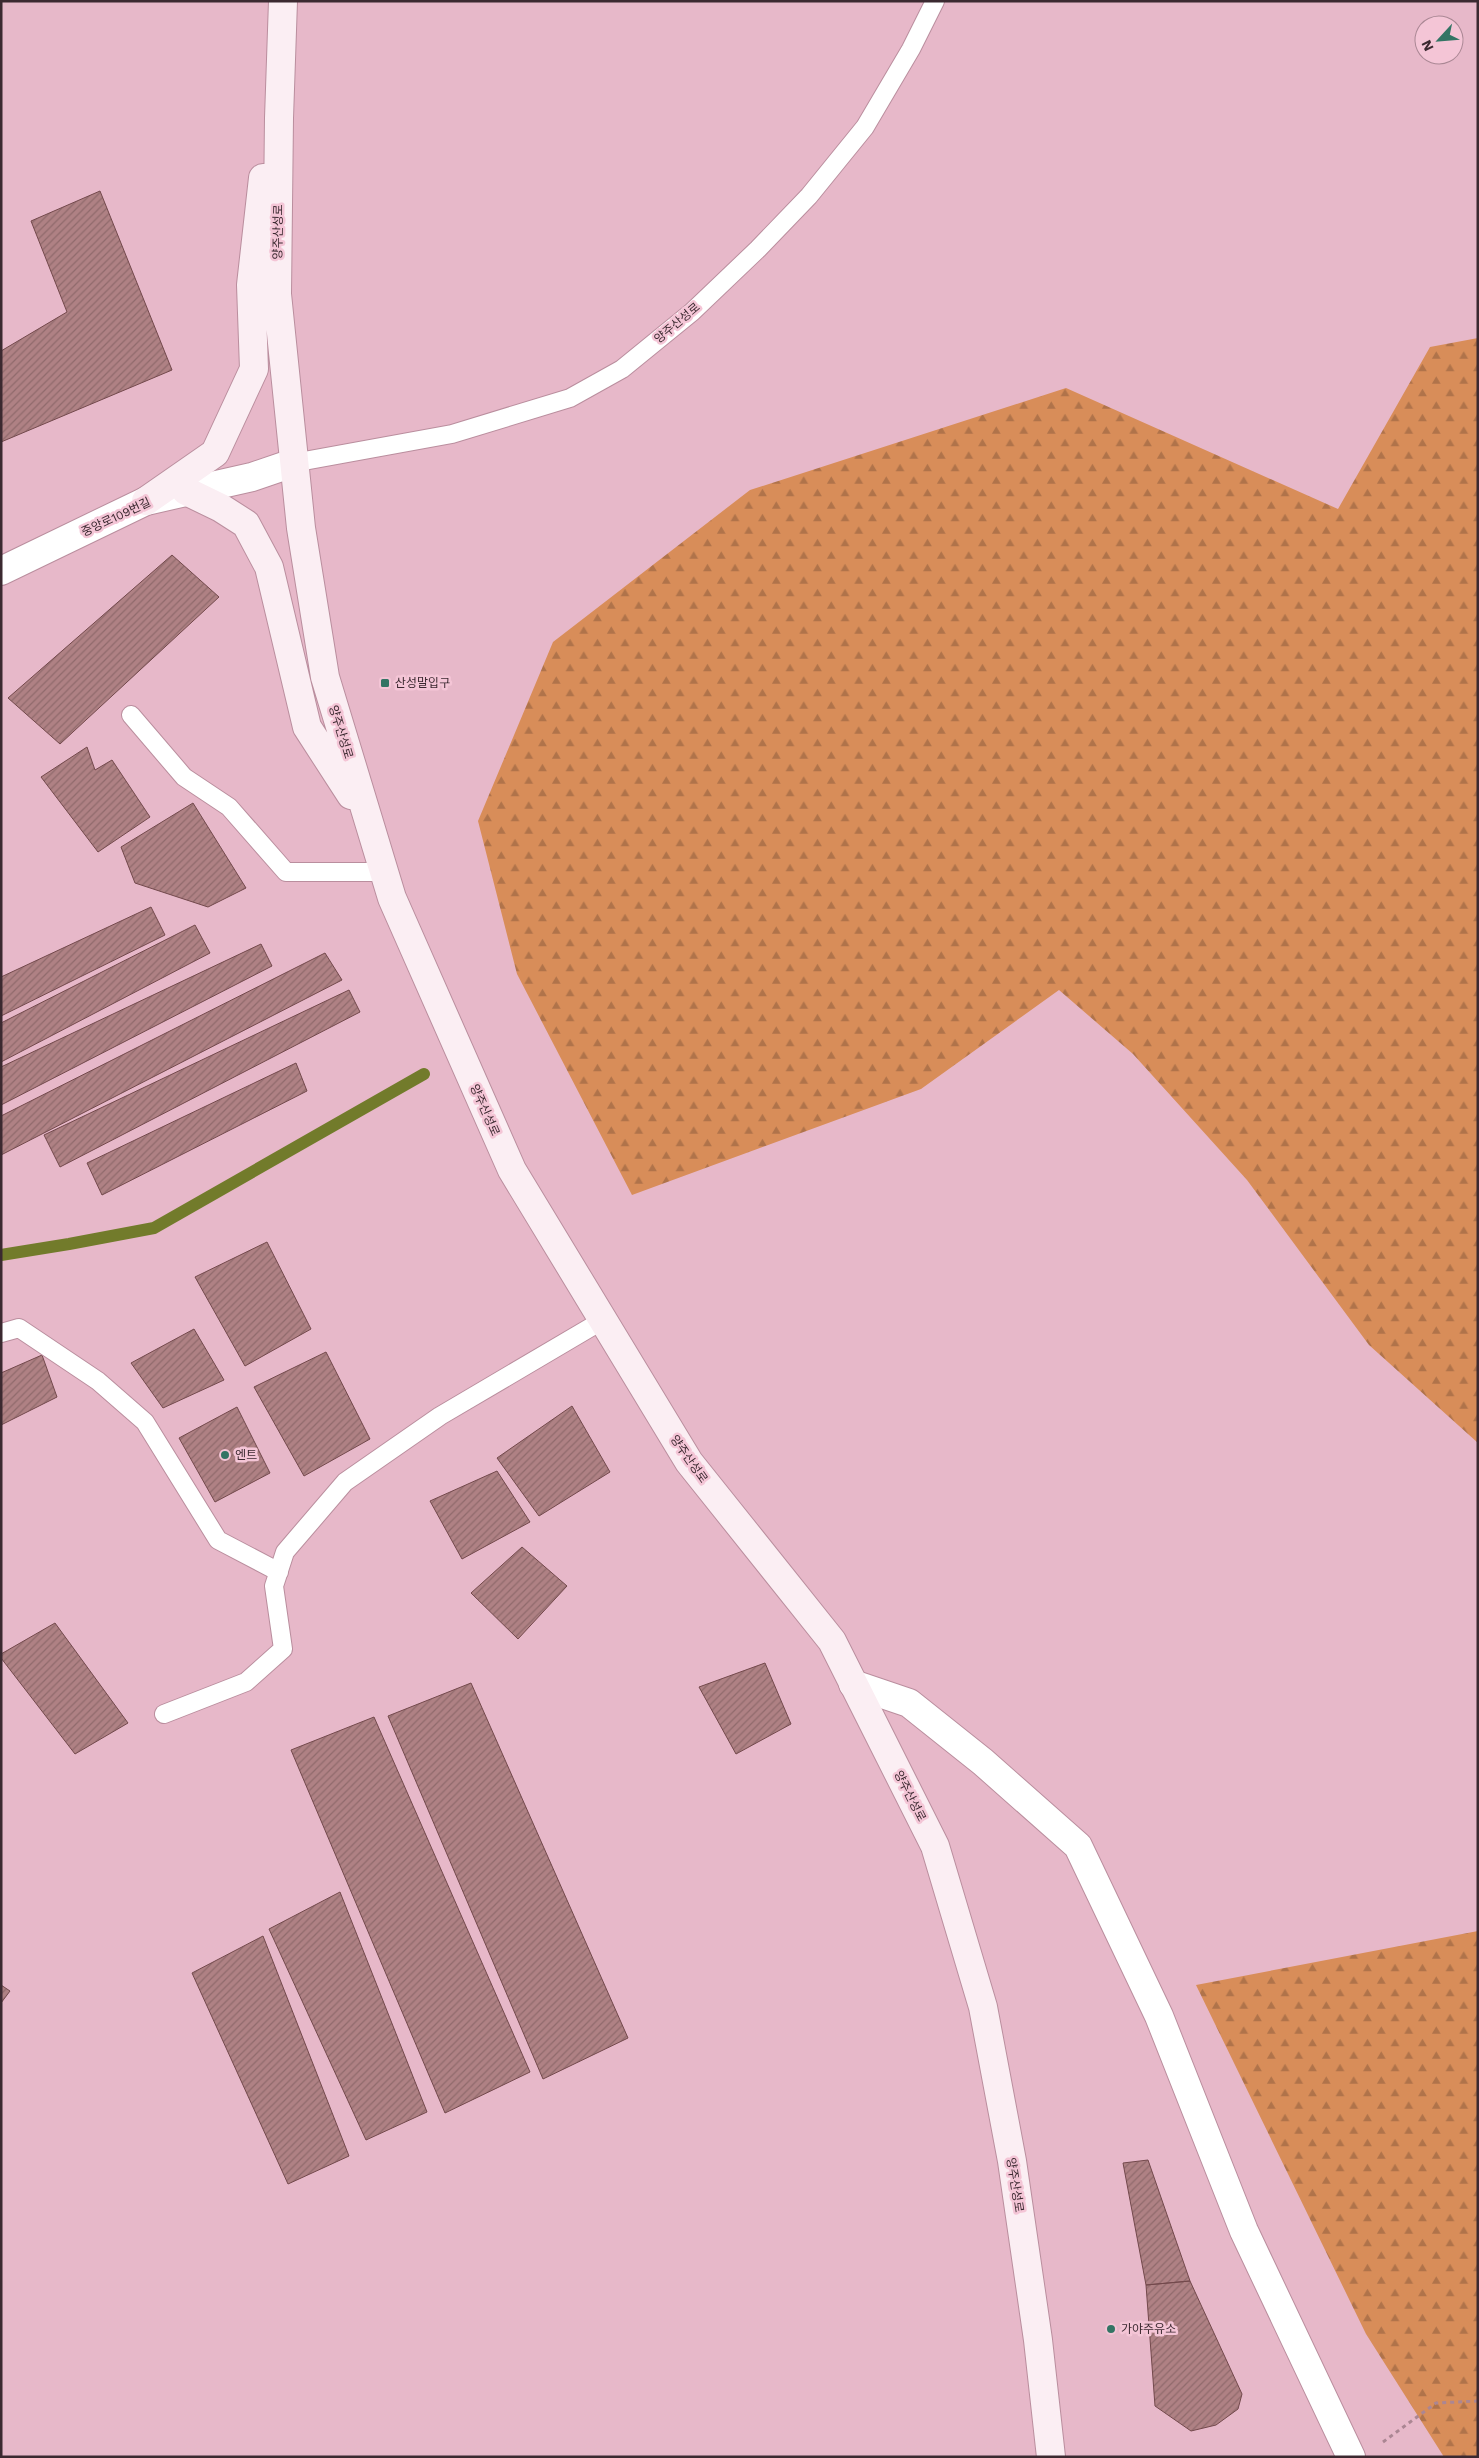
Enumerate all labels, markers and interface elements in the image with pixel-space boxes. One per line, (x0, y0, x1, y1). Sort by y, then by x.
north arrow (1414, 15, 1464, 65)
text: N (1418, 38, 1437, 54)
street label: 양주산성로 (271, 204, 285, 260)
street label: 양주산성로 (651, 300, 703, 346)
street label: 중앙로109번길 (79, 495, 153, 539)
place label: 산성말입구 (395, 676, 450, 690)
marker: 산성말입구 (379, 677, 391, 689)
street label: 양주산성로 (326, 704, 356, 760)
street label: 양주산성로 (467, 1082, 503, 1138)
street label: 양주산성로 (667, 1432, 711, 1486)
place label: 엔트 (235, 1448, 257, 1462)
marker: 엔트 (219, 1449, 231, 1461)
street label: 양주산성로 (891, 1768, 929, 1824)
street label: 양주산성로 (1004, 2157, 1026, 2213)
place label: 가야주유소 (1121, 2322, 1176, 2336)
marker: 가야주유소 (1105, 2323, 1117, 2335)

